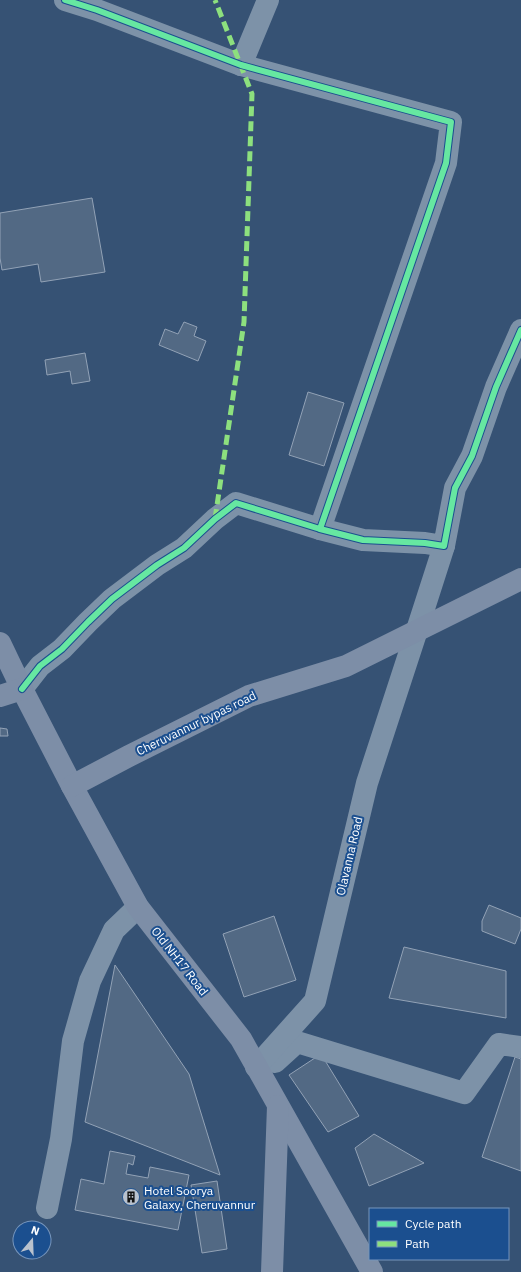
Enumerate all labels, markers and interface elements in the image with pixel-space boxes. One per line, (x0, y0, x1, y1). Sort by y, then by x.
street label: Cheruvannur bypas road (134, 687, 258, 759)
street label: Olavanna Road (333, 815, 365, 897)
street label: Old NH17 Road (148, 924, 212, 998)
place label: Hotel Soorya Galaxy, Cheruvannur (144, 1183, 256, 1212)
building icon: Hotel Soorya Galaxy, Cheruvannur (121, 1187, 141, 1207)
legend (369, 1208, 509, 1260)
text: Cycle path (405, 1216, 462, 1231)
north arrow (12, 1220, 52, 1260)
text: N (29, 1223, 41, 1238)
text: Path (405, 1236, 430, 1251)

